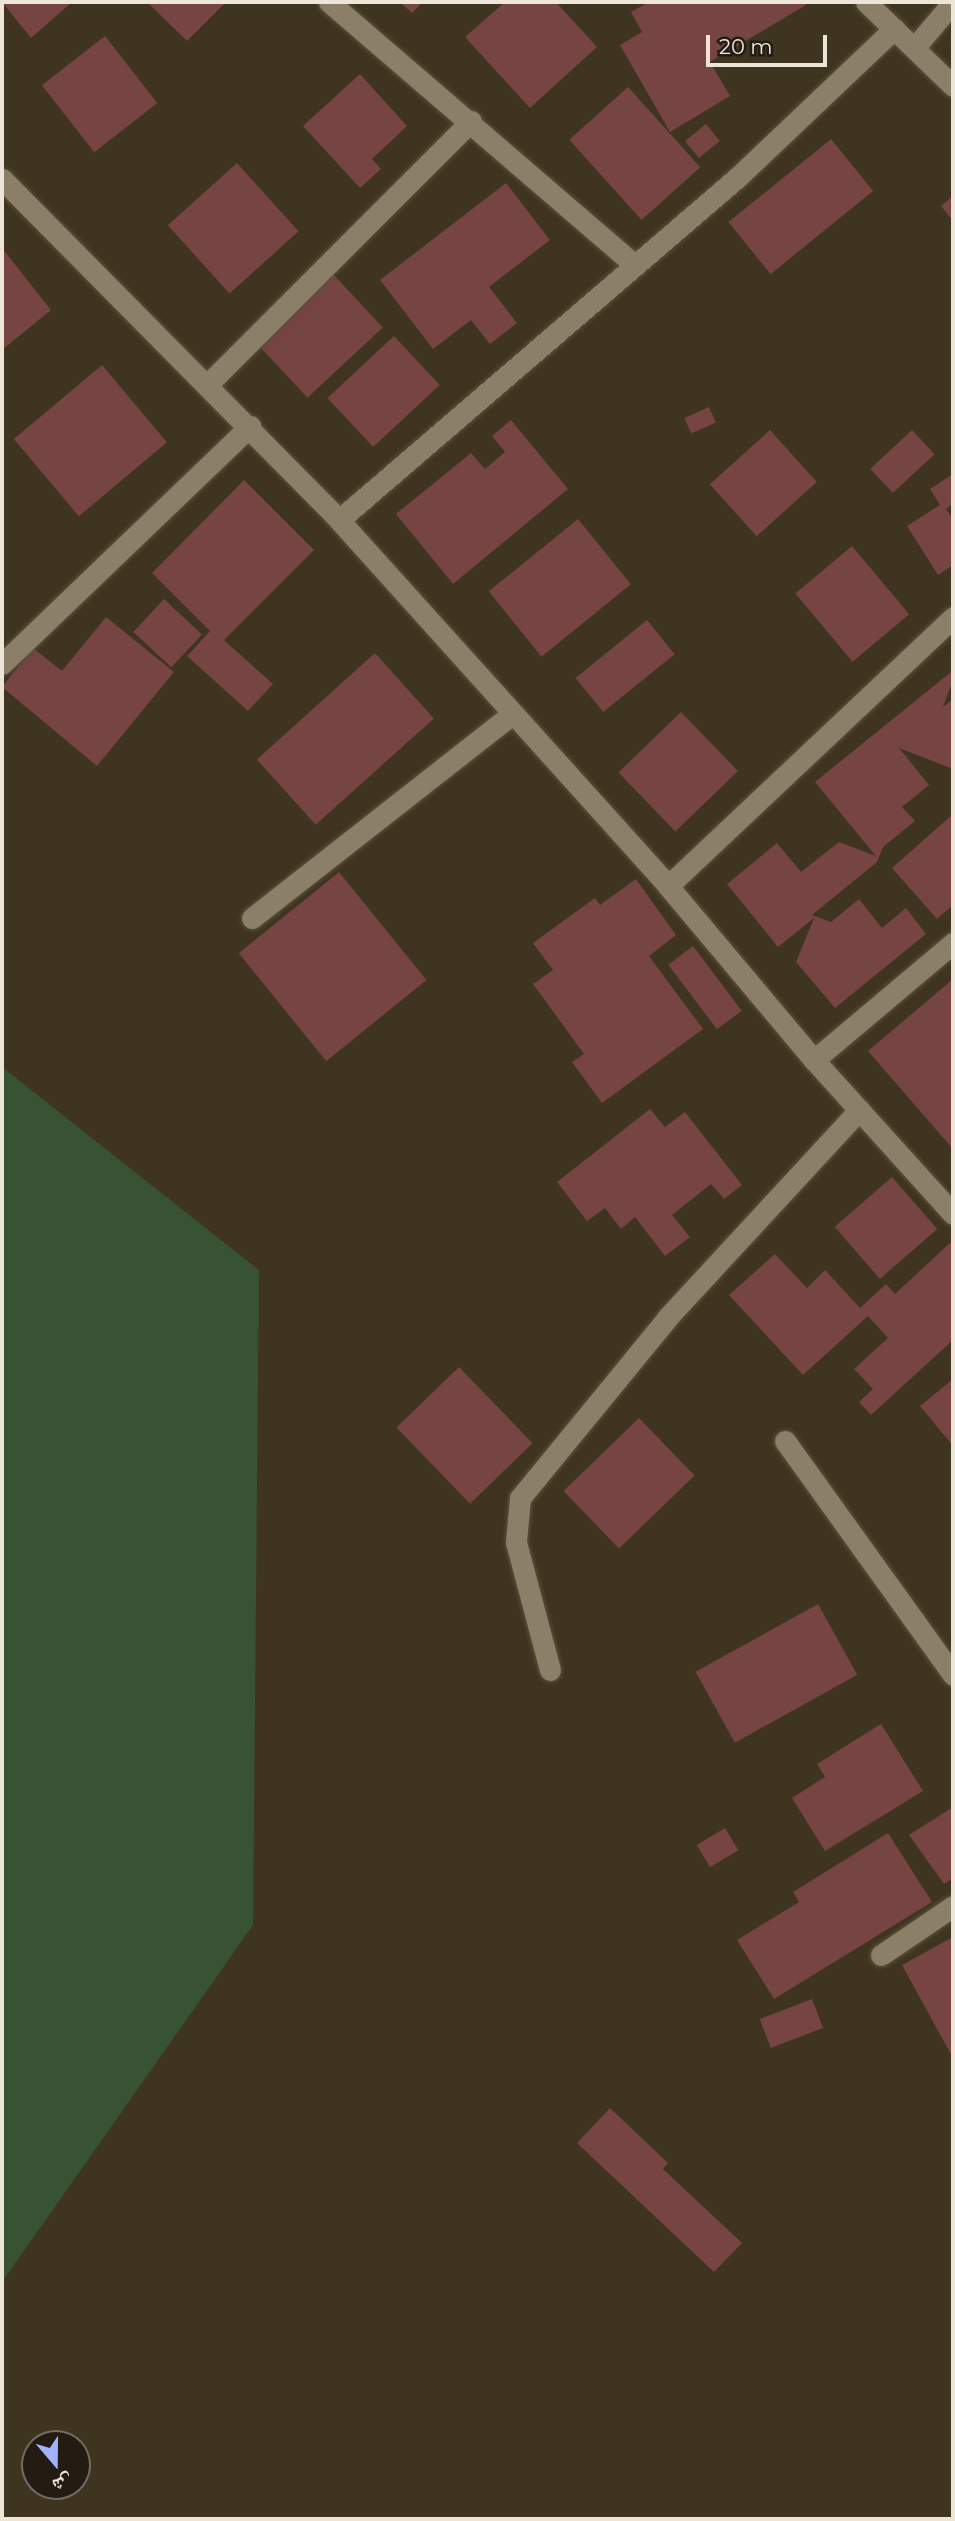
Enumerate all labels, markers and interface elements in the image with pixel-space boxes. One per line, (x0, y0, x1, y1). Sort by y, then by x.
scale bar (710, 21, 831, 65)
text: 20 m (719, 34, 773, 59)
north arrow (21, 2430, 91, 2500)
text: ش (49, 2469, 76, 2498)

